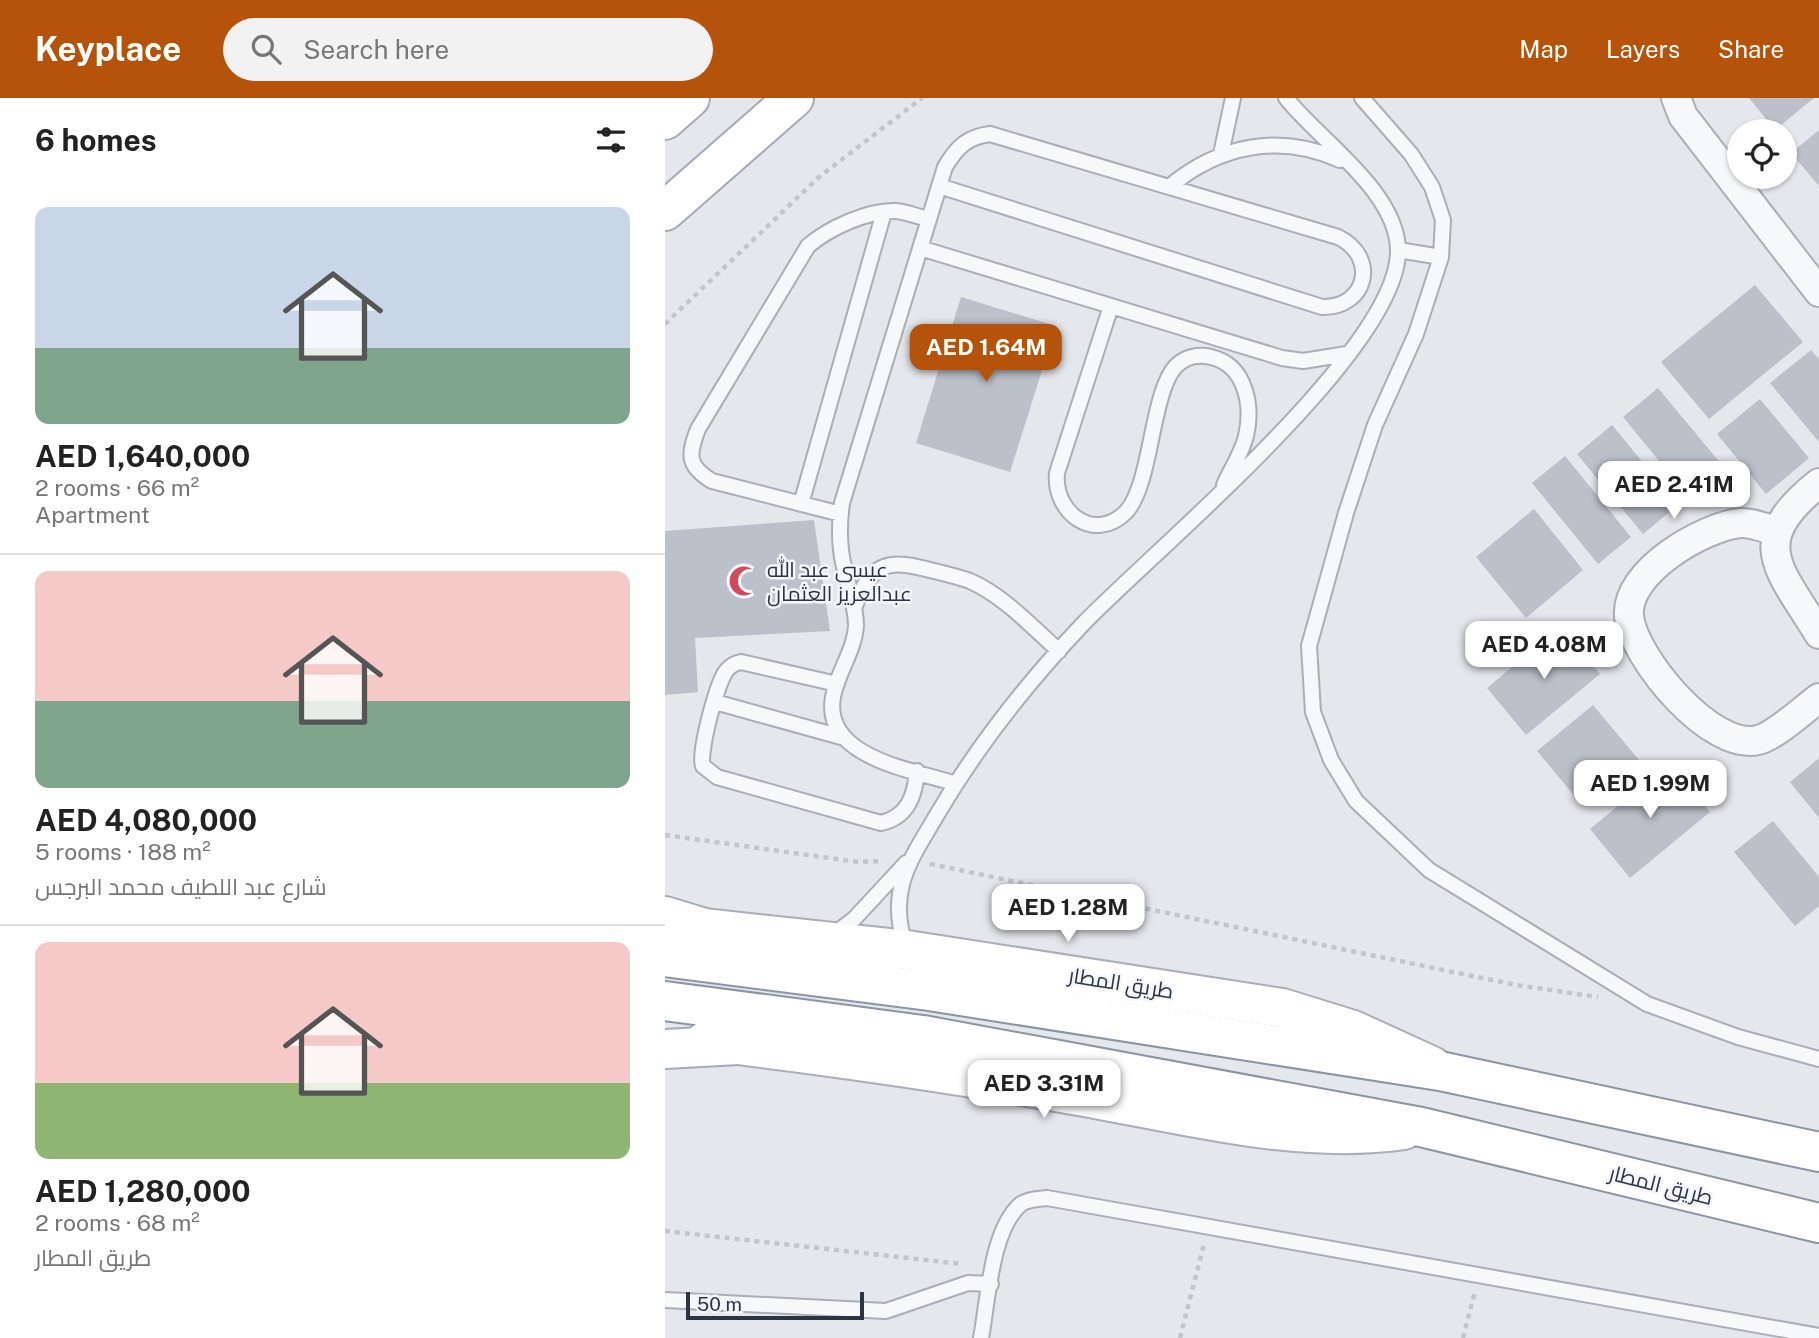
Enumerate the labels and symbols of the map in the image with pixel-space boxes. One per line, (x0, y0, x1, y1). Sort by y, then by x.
pin: AED 1.64M (906, 324, 1066, 384)
pin: AED 2.41M (1594, 462, 1754, 521)
place label: عيسى عبد الله عبدالعزيز العثمان (767, 556, 912, 607)
mosque icon: عيسى عبد الله عبدالعزيز العثمان (727, 564, 761, 598)
pin: AED 4.08M (1464, 622, 1624, 681)
pin: AED 1.99M (1570, 760, 1730, 820)
pin: AED 1.28M (988, 884, 1148, 944)
street label: طريق المطار (1065, 962, 1175, 1005)
pin: AED 3.31M (964, 1060, 1124, 1120)
street label: طريق المطار (1605, 1160, 1716, 1211)
scale bar (686, 1289, 865, 1321)

